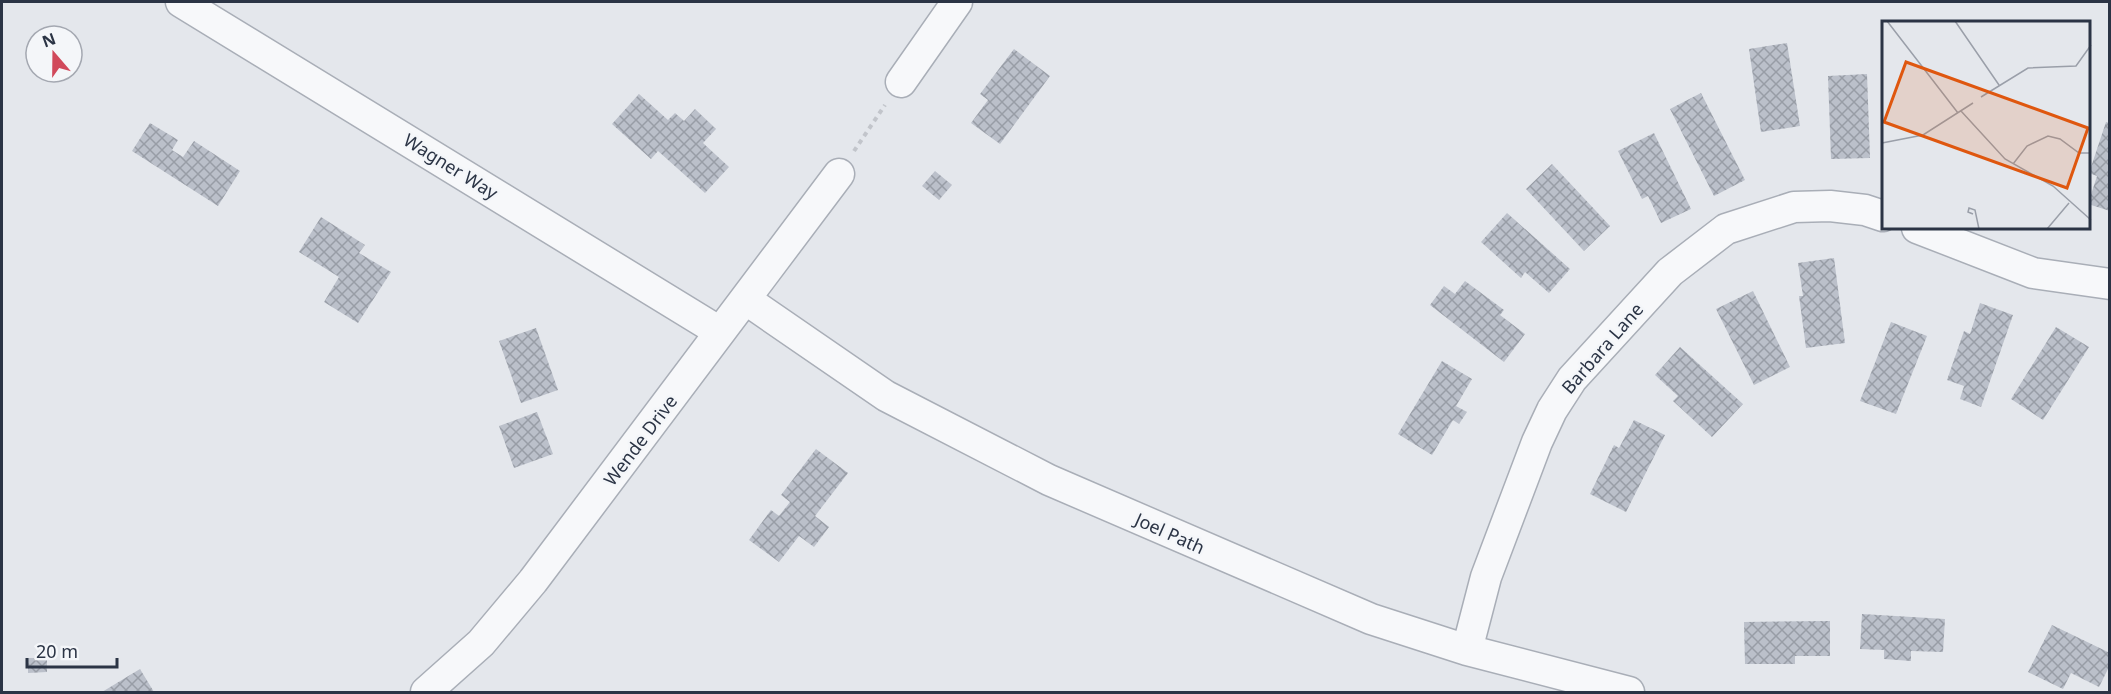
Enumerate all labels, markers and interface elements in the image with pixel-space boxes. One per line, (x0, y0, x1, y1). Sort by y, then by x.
inset map (1882, 21, 2090, 230)
north arrow (24, 24, 84, 84)
text: N (39, 27, 59, 52)
street label: Wagner Way (399, 128, 503, 205)
street label: Barbara Lane (1556, 297, 1648, 399)
street label: Wende Drive (598, 390, 682, 490)
street label: Joel Path (1130, 506, 1209, 559)
scale bar (27, 631, 117, 669)
text: 20 m (36, 639, 78, 663)

